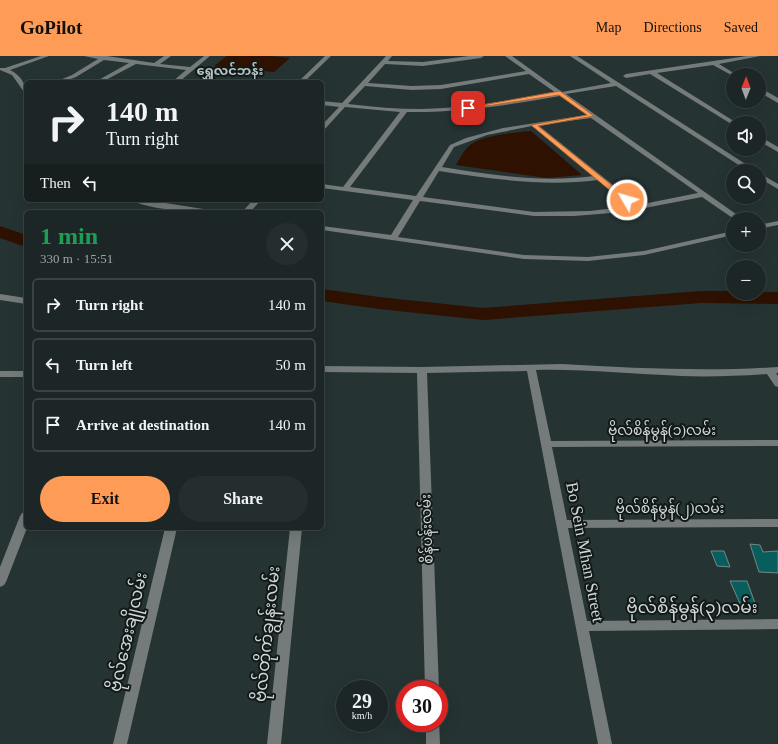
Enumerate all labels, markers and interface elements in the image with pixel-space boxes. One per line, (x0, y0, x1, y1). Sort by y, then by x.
text: GoPilot (20, 17, 82, 38)
text: Map (596, 20, 621, 35)
text: Directions (643, 20, 702, 35)
text: Saved (724, 20, 758, 35)
district label: ရွှေလင်ဘန်း (196, 61, 264, 81)
north arrow (726, 68, 766, 108)
map controls (726, 68, 766, 300)
pin (451, 91, 485, 125)
icon: right (40, 96, 92, 148)
text: 140 m (106, 96, 178, 127)
icon: arrive (457, 97, 479, 119)
button: sound (726, 116, 766, 156)
text: Turn right (106, 129, 179, 149)
button: search (726, 164, 766, 204)
icon: left (79, 172, 101, 194)
text: Then (40, 175, 71, 191)
position arrow (606, 179, 648, 221)
button: + (726, 212, 766, 252)
text: 1 min (40, 223, 98, 249)
button: close (266, 223, 308, 265)
text: 330 m · 15:51 (40, 251, 113, 266)
button: − (726, 260, 766, 300)
icon: right (42, 294, 64, 316)
text: Turn right (76, 297, 143, 313)
text: 140 m (268, 297, 306, 313)
icon: left (42, 354, 64, 376)
text: Turn left (76, 357, 133, 373)
text: 50 m (276, 357, 306, 373)
icon: arrive (42, 414, 64, 436)
text: Arrive at destination (76, 417, 209, 433)
text: 140 m (268, 417, 306, 433)
street label: ဗိုလ်စိန်မွန်(၁)လမ်း (608, 420, 716, 442)
button: Exit (40, 476, 170, 522)
button: Share (178, 476, 308, 522)
street label: Bo Sein Mhan Street (562, 480, 608, 624)
street label: စိန်ပန်းလမ်း (415, 494, 440, 564)
street label: ဗိုလ်စိန်မွန်(၂)လမ်း (616, 498, 724, 520)
street label: ဗိုလ်တိုက်ချွန်းလမ်း (248, 565, 290, 704)
street label: ဗိုလ်အေးချိုလမ်း (103, 570, 156, 695)
street label: ဗိုလ်စိန်မွန်(၃)လမ်း (626, 596, 758, 622)
speed limit sign: 30 (396, 680, 448, 732)
text: 29 (352, 690, 372, 712)
text: km/h (352, 710, 372, 721)

